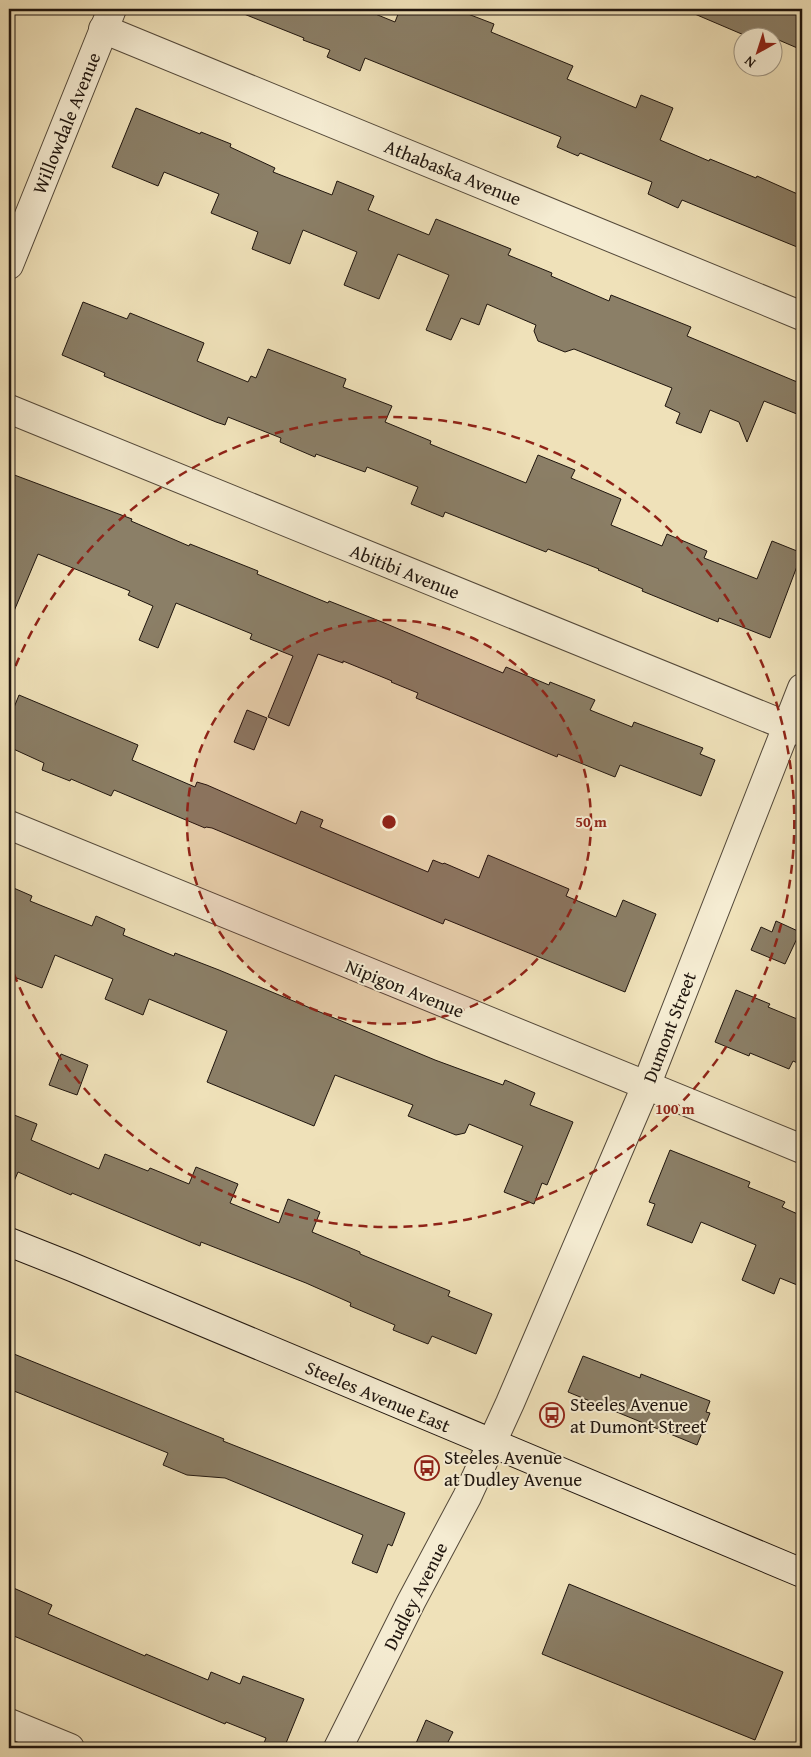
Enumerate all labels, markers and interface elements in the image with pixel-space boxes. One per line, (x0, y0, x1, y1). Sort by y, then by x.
north arrow (734, 28, 784, 78)
street label: Willowdale Avenue (25, 48, 107, 198)
text: N (739, 51, 760, 73)
street label: Athabaska Avenue (380, 132, 526, 212)
street label: Abitibi Avenue (346, 536, 464, 606)
text: 50 m (575, 811, 607, 832)
centre of rings (380, 813, 398, 831)
street label: Nipigon Avenue (341, 951, 469, 1025)
street label: Dumont Street (635, 967, 703, 1086)
text: 100 m (655, 1098, 695, 1119)
street label: Steeles Avenue East (301, 1353, 455, 1439)
place label: Steeles Avenue at Dumont Street (570, 1390, 707, 1440)
bus stop icon: Steeles Avenue at Dumont Street (539, 1402, 565, 1428)
place label: Steeles Avenue at Dudley Avenue (444, 1443, 582, 1493)
bus stop icon: Steeles Avenue at Dudley Avenue (414, 1455, 440, 1481)
street label: Dudley Avenue (376, 1537, 454, 1655)

